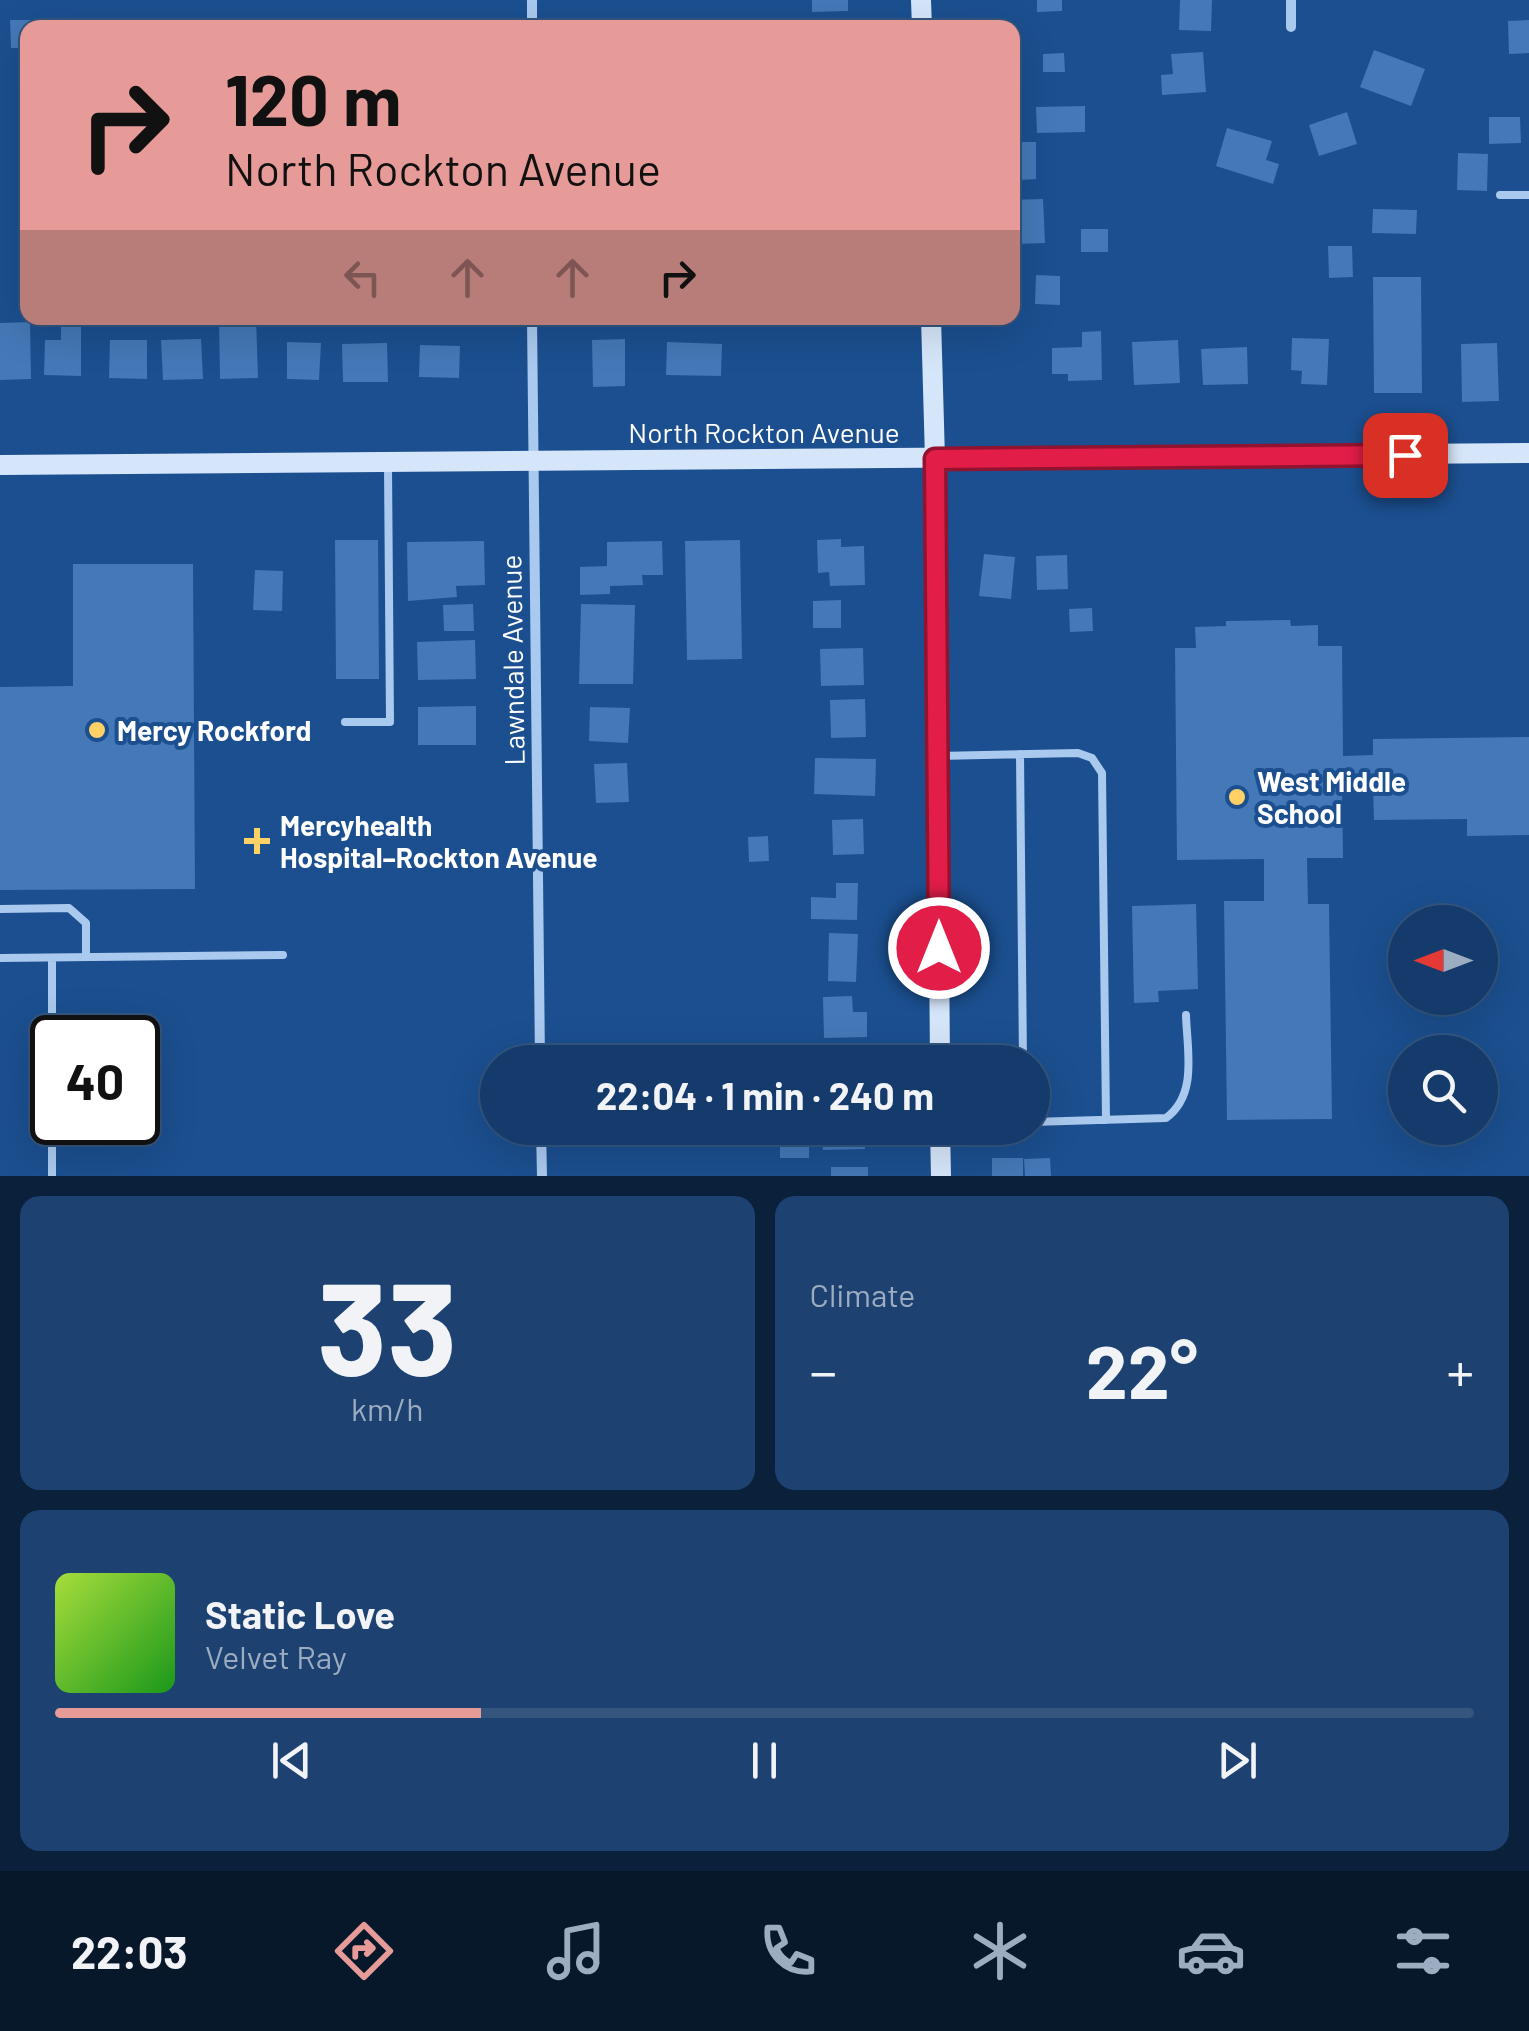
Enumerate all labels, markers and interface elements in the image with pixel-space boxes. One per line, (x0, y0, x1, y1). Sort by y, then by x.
text: 120 m (225, 56, 401, 140)
icon: right (60, 60, 190, 190)
text: North Rockton Avenue (225, 141, 661, 195)
icon: left (335, 250, 390, 305)
icon: ahead (440, 250, 495, 305)
icon: ahead (545, 250, 600, 305)
icon: right (650, 250, 705, 305)
pin (1363, 413, 1448, 498)
street label: North Rockton Avenue (628, 415, 900, 449)
icon: arrive (1378, 428, 1433, 483)
street label: Lawndale Avenue (493, 554, 531, 766)
place label: Mercy Rockford (117, 713, 311, 747)
marker: Mercy Rockford (86, 719, 108, 741)
place label: West Middle School (1257, 764, 1406, 830)
marker: West Middle School (1226, 786, 1248, 808)
place label: Mercyhealth Hospital–Rockton Avenue (280, 808, 597, 874)
marker: Mercyhealth Hospital–Rockton Avenue (244, 828, 270, 854)
position arrow (887, 896, 991, 1000)
north arrow (1388, 905, 1498, 1015)
map controls (1388, 905, 1498, 1145)
speed limit sign: 40 (30, 1015, 160, 1145)
button: search (1388, 1035, 1498, 1145)
text: 22:04 · 1 min · 240 m (596, 1072, 934, 1118)
text: 33 (317, 1246, 457, 1402)
text: Climate (810, 1275, 915, 1313)
text: 22° (1086, 1324, 1198, 1414)
text: − (810, 1337, 837, 1403)
text: + (1446, 1337, 1474, 1403)
text: km/h (351, 1389, 423, 1427)
text: Static Love (205, 1591, 395, 1637)
text: Velvet Ray (205, 1637, 347, 1675)
icon: previous (264, 1733, 319, 1788)
icon: pause (737, 1733, 792, 1788)
icon: next (1210, 1733, 1265, 1788)
icon: directions (329, 1916, 399, 1986)
icon: music (541, 1916, 611, 1986)
icon: phone (753, 1916, 823, 1986)
icon: climate (965, 1916, 1035, 1986)
icon: car (1176, 1916, 1246, 1986)
icon: filters (1388, 1916, 1458, 1986)
text: 22:03 (71, 1924, 188, 1978)

